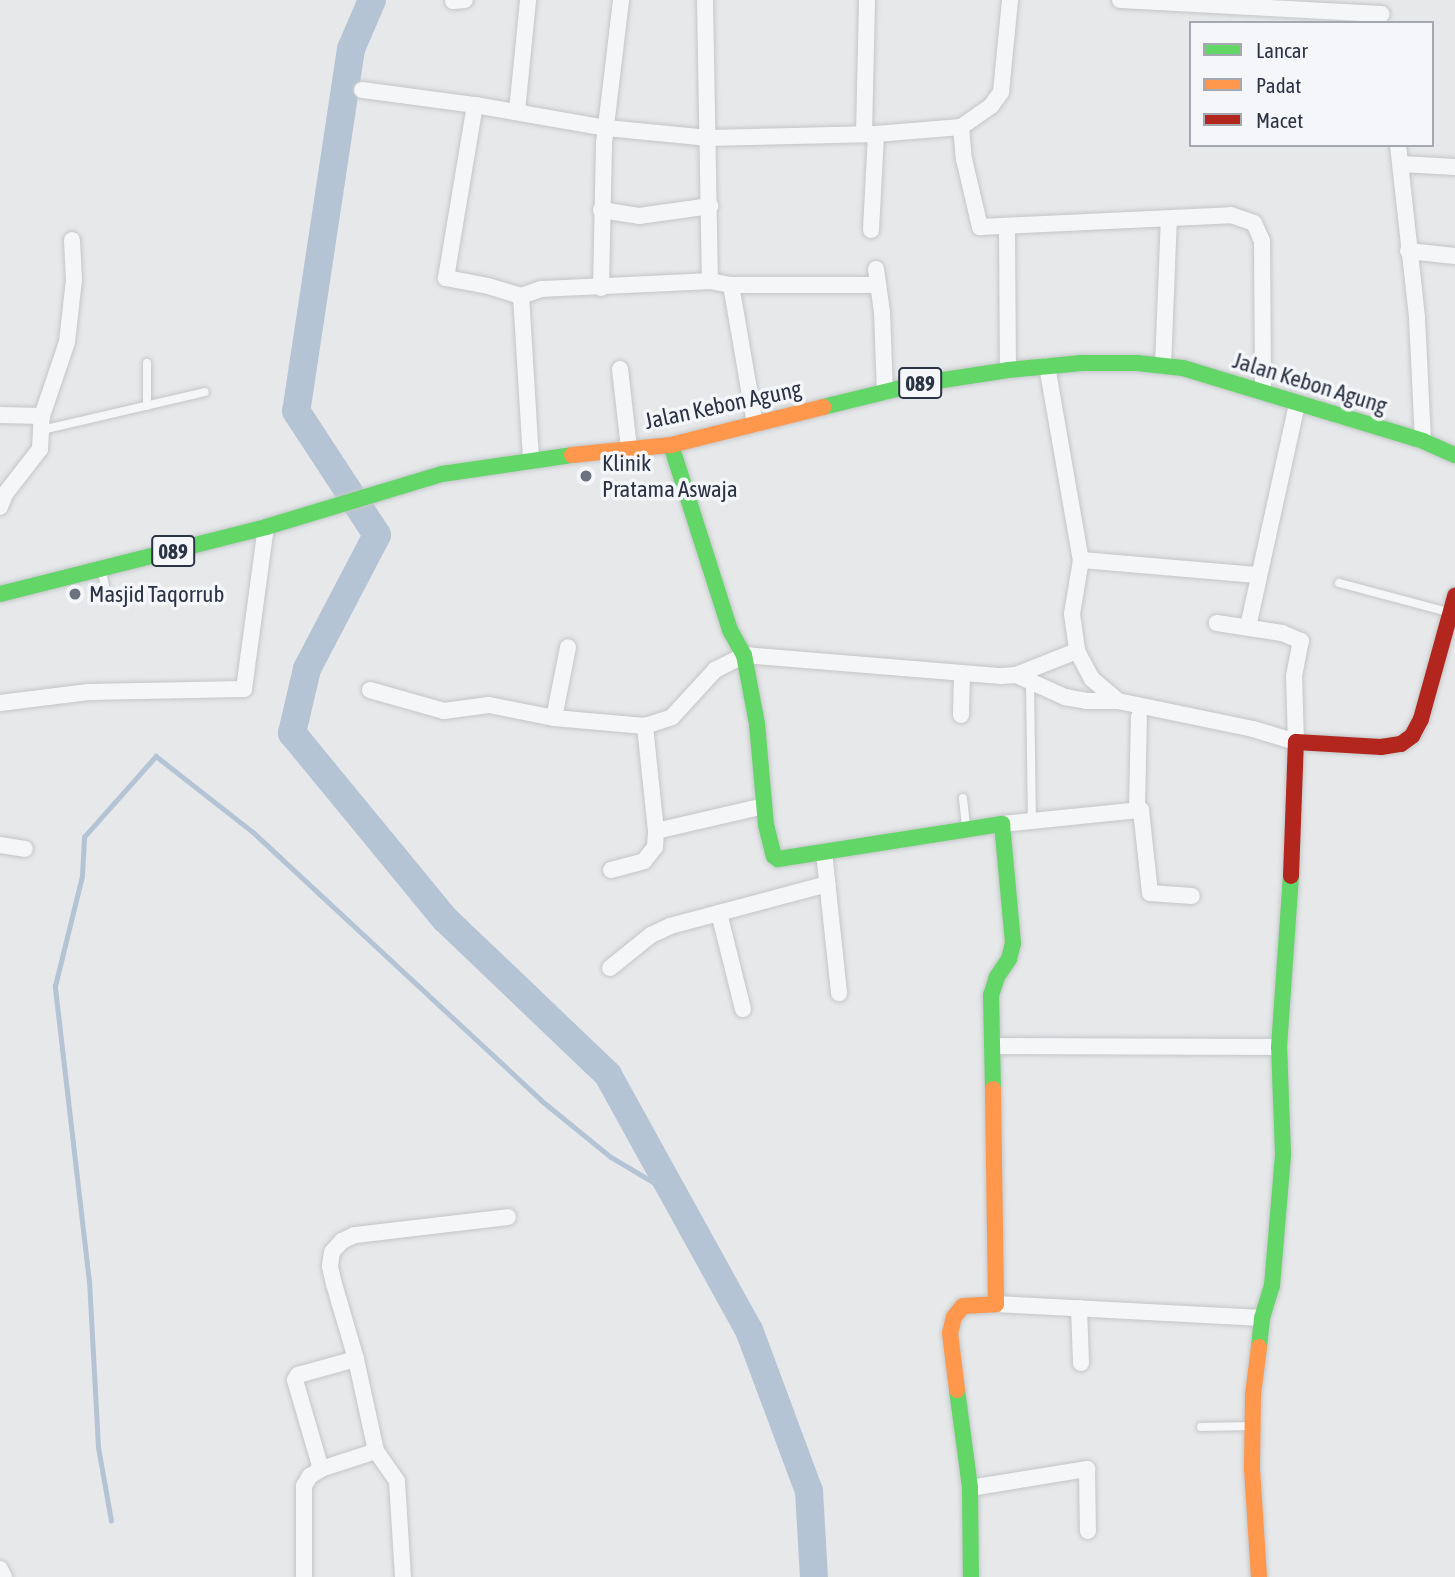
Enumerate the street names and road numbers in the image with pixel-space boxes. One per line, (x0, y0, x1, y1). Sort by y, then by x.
street label: Jalan Kebon Agung (1230, 346, 1390, 420)
road number: 089 (897, 366, 943, 400)
street label: Jalan Kebon Agung (642, 375, 804, 435)
road number: 089 (150, 534, 196, 568)

